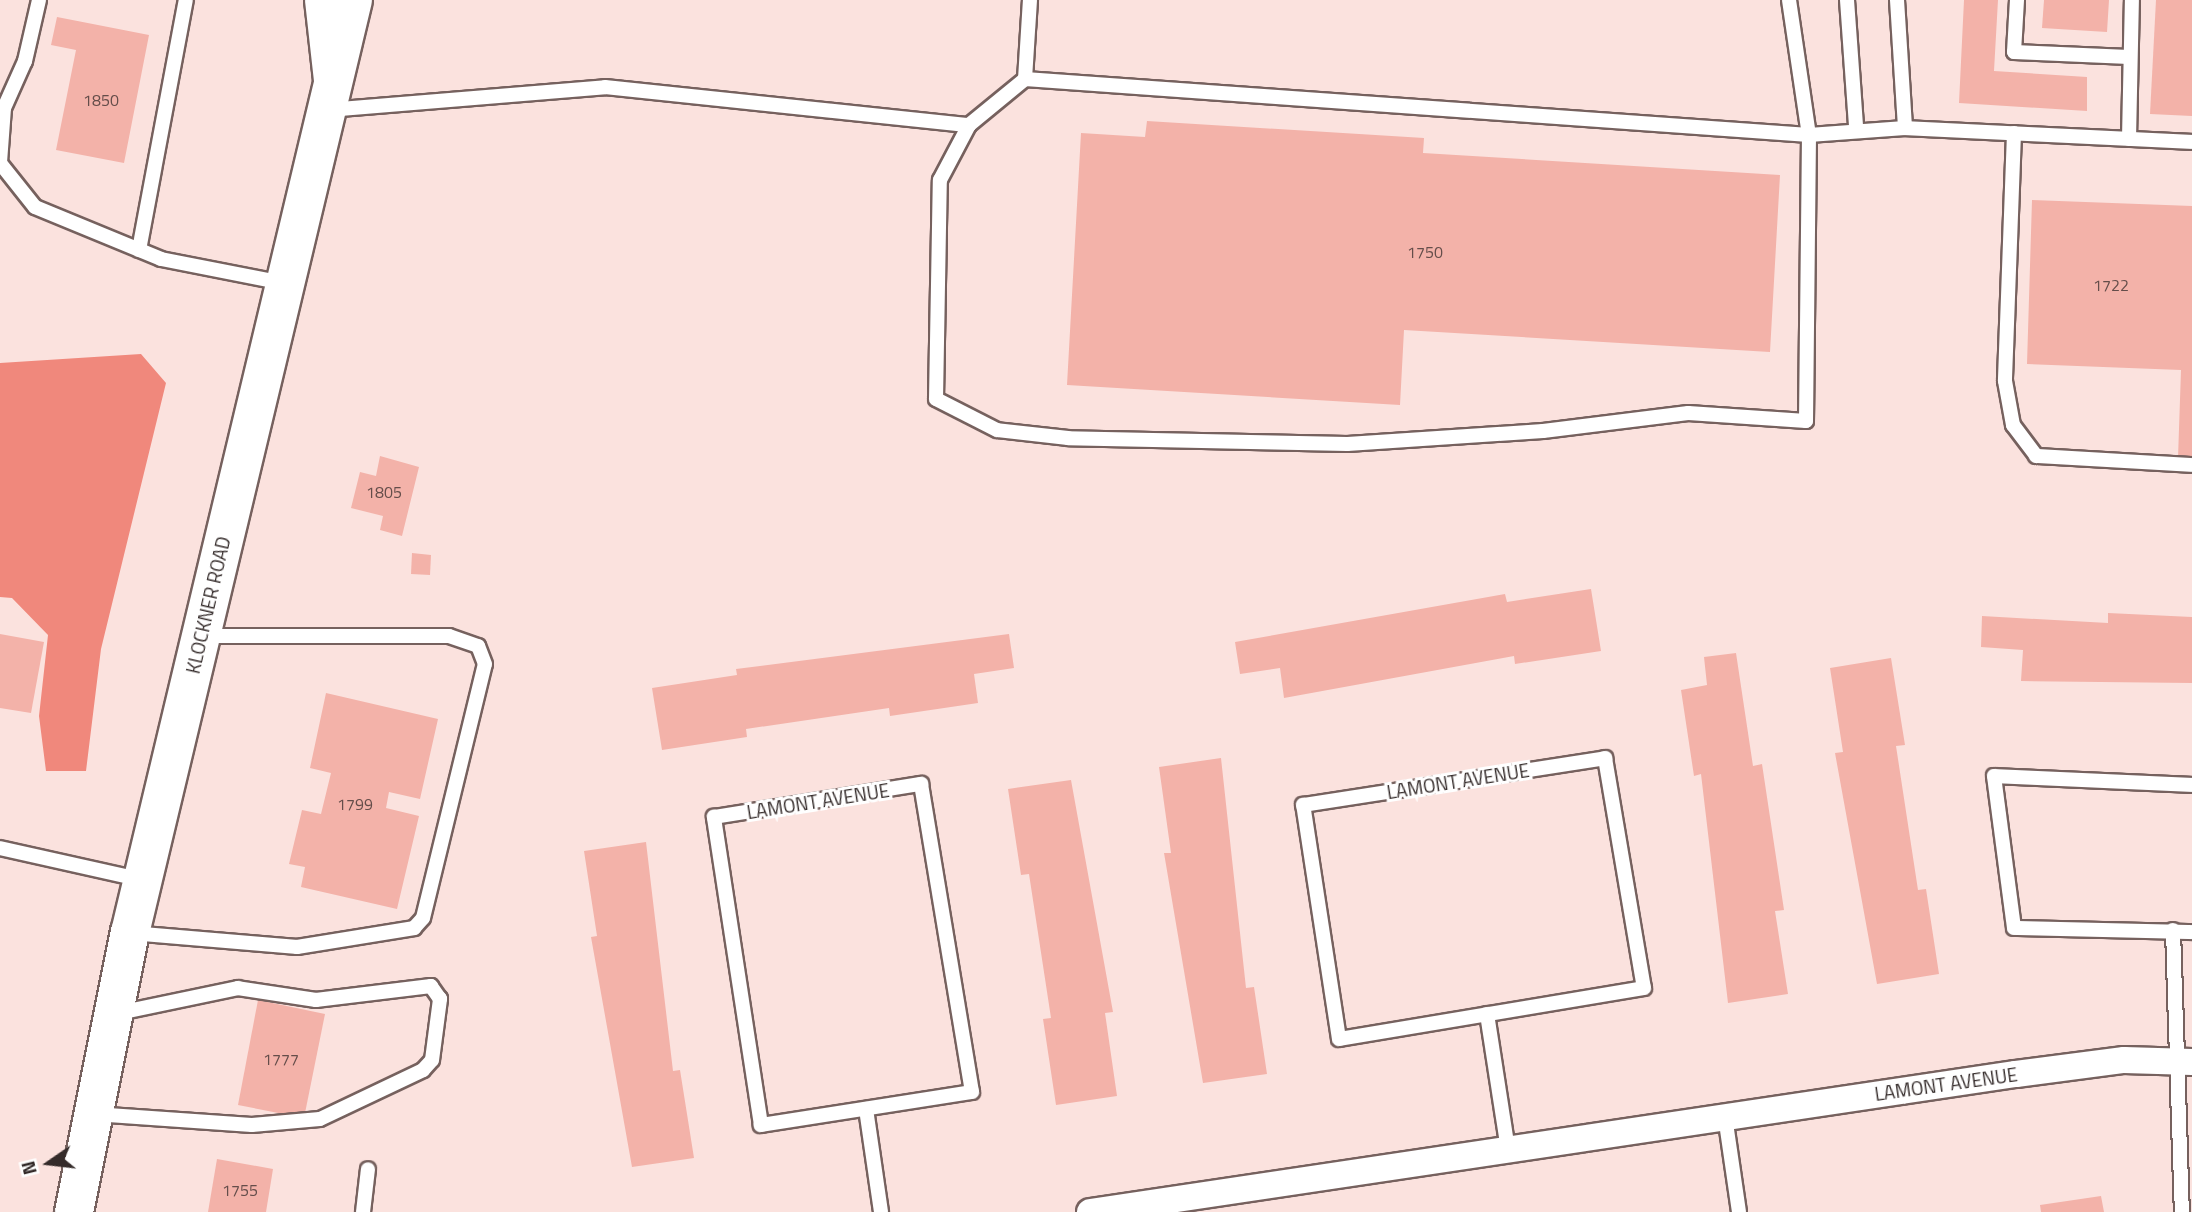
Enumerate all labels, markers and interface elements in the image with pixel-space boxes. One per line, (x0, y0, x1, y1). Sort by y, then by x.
house number: 1850 (83, 90, 119, 110)
house number: 1750 (1407, 242, 1443, 262)
house number: 1722 (2093, 275, 2129, 295)
house number: 1805 (366, 482, 402, 502)
street label: KLOCKNER ROAD (181, 534, 235, 676)
street label: LAMONT AVENUE (1385, 758, 1531, 804)
street label: LAMONT AVENUE (745, 778, 891, 824)
house number: 1799 (337, 794, 373, 814)
house number: 1777 (263, 1049, 299, 1069)
street label: LAMONT AVENUE (1873, 1063, 2019, 1105)
north arrow (14, 1128, 84, 1198)
text: N (12, 1158, 44, 1178)
house number: 1755 (222, 1180, 258, 1200)

